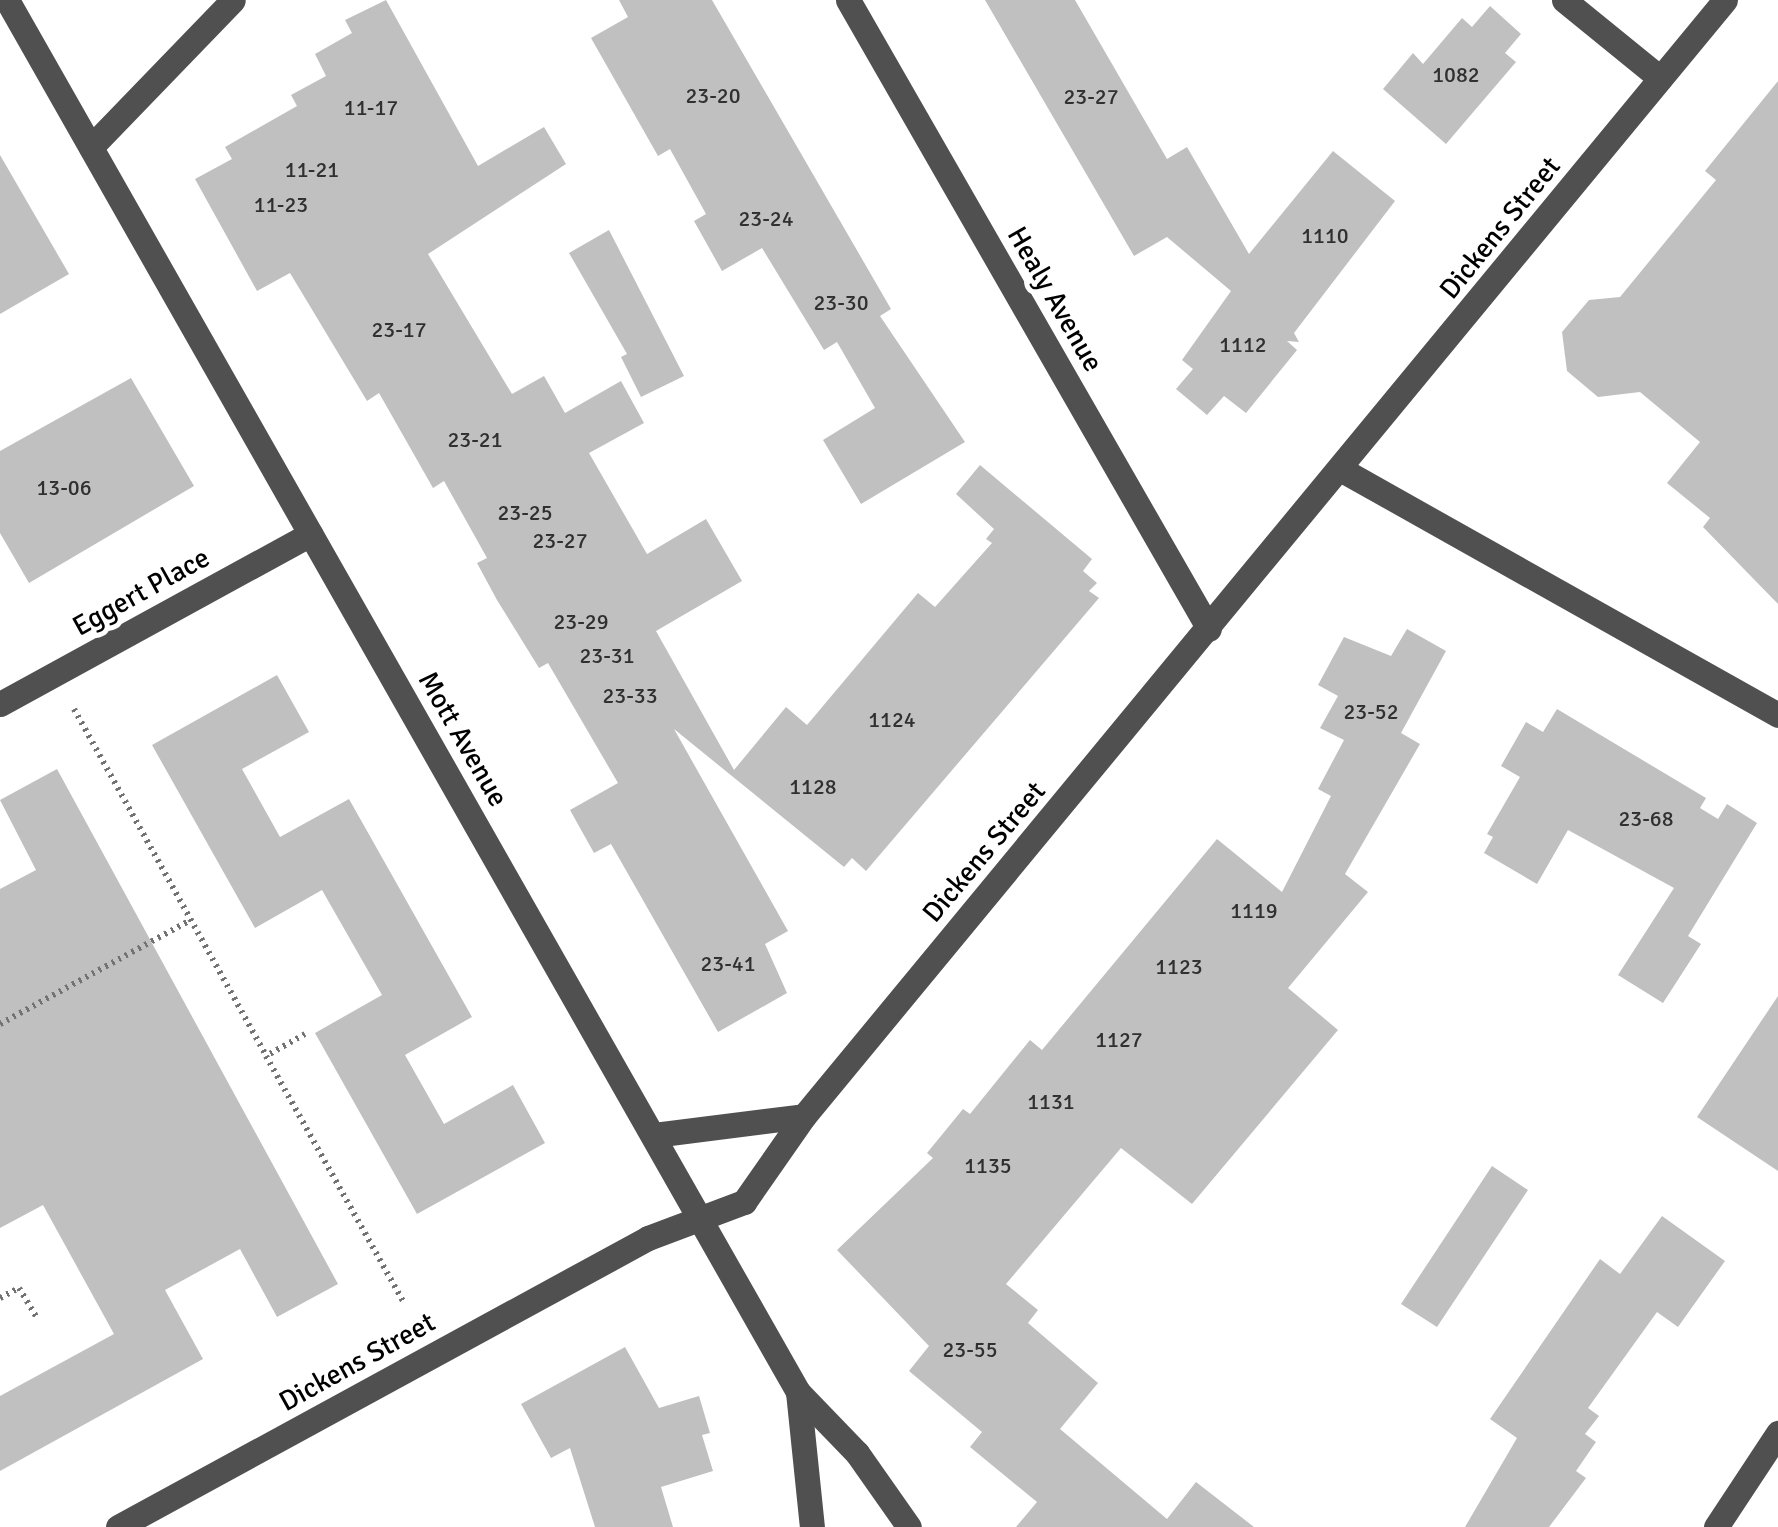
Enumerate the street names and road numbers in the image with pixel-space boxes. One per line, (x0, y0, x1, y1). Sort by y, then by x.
street label: Dickens Street (1432, 150, 1568, 306)
street label: Healy Avenue (1000, 221, 1110, 377)
street label: Eggert Place (67, 541, 215, 643)
street label: Mott Avenue (411, 666, 515, 812)
street label: Dickens Street (916, 775, 1052, 929)
street label: Dickens Street (273, 1305, 441, 1419)

